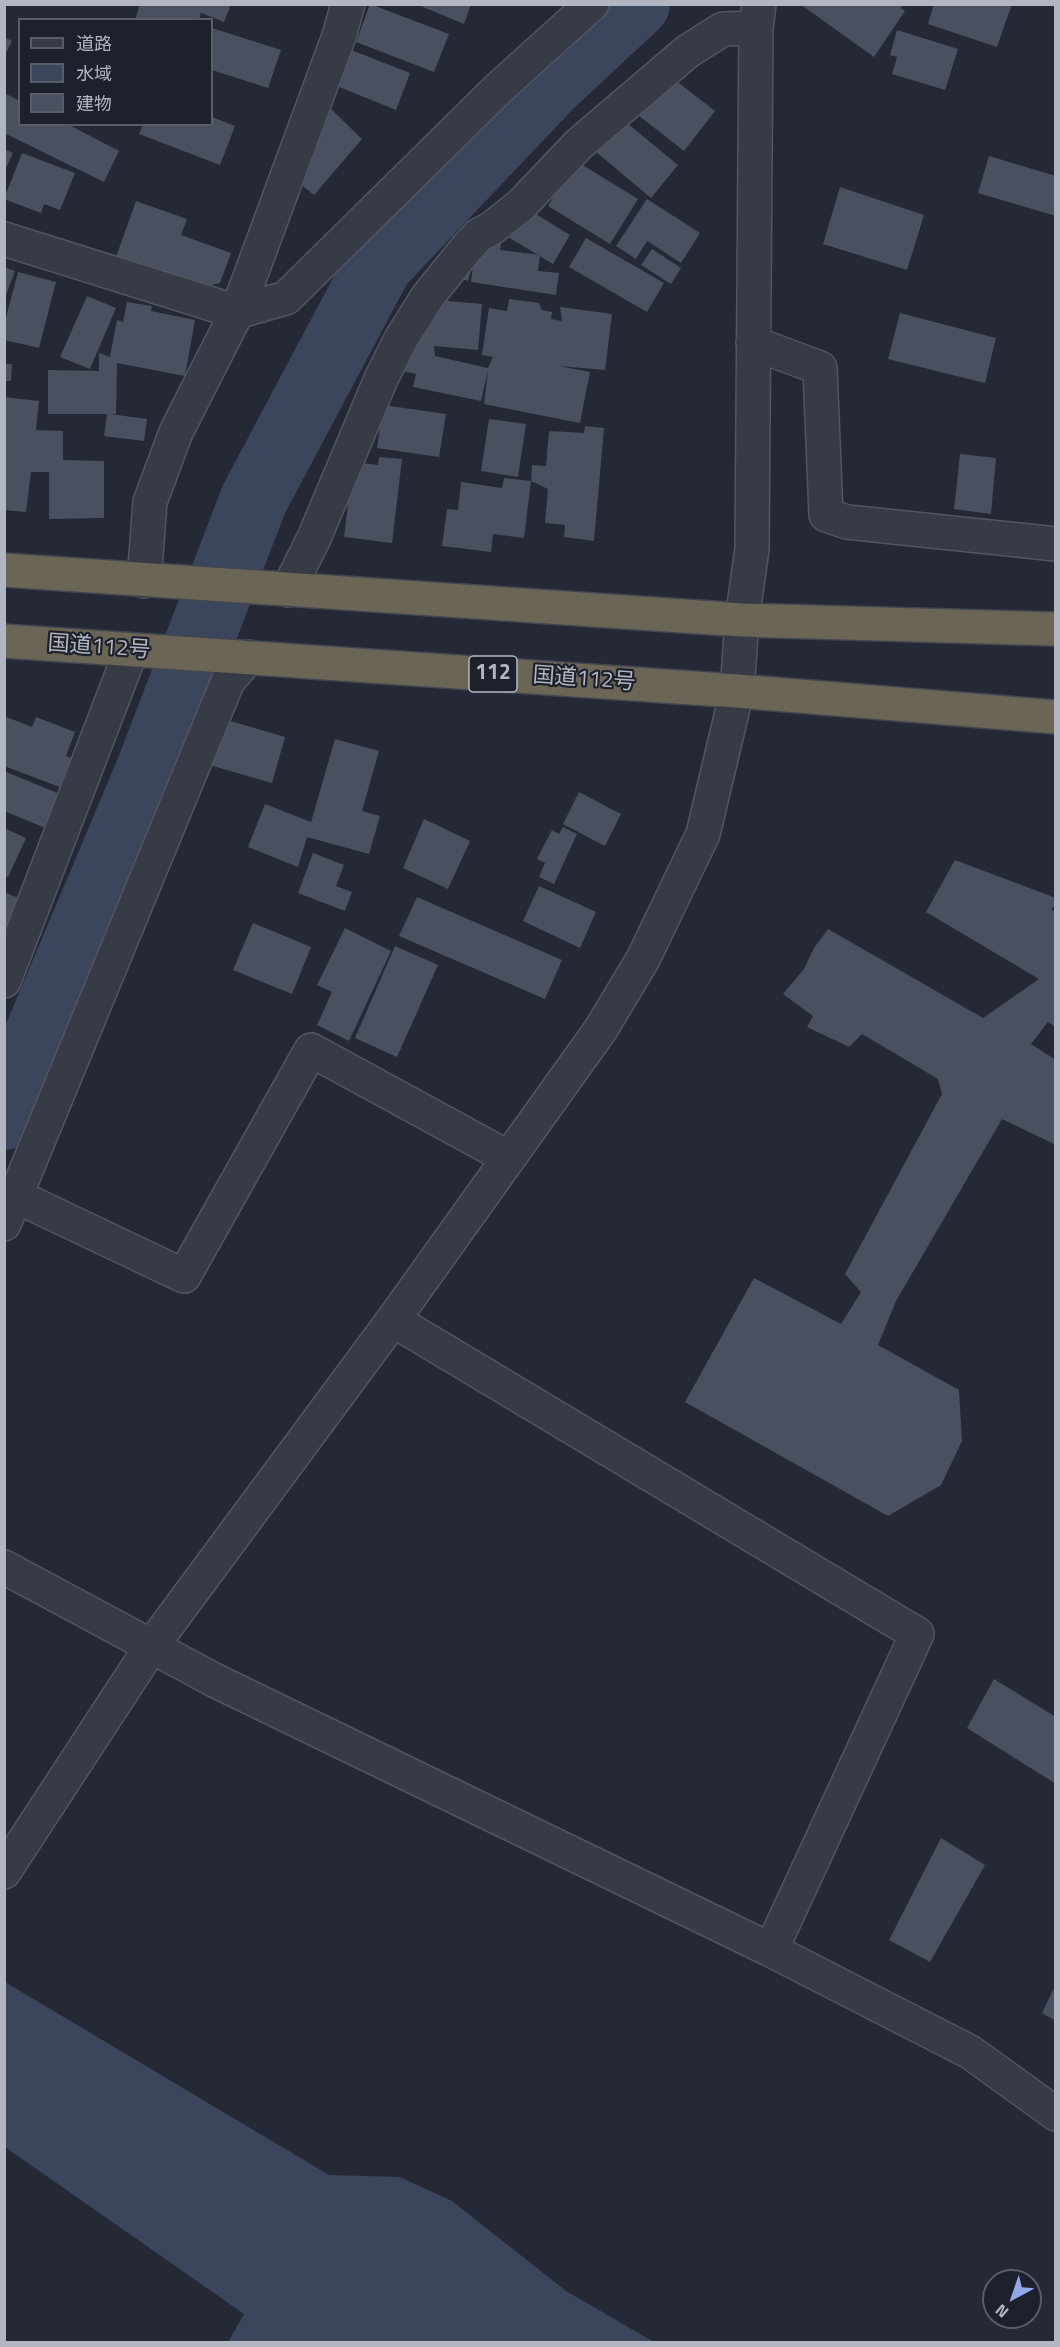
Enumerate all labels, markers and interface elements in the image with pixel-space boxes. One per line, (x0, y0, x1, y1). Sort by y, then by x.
legend (18, 18, 213, 126)
text: 道路 (76, 30, 112, 57)
text: 水域 (76, 60, 112, 87)
text: 建物 (76, 90, 112, 117)
street label: 国道112号 (47, 631, 151, 665)
road number: 112 (469, 656, 517, 692)
street label: 国道112号 (532, 663, 636, 697)
north arrow (982, 2269, 1042, 2329)
text: N (990, 2298, 1014, 2324)

